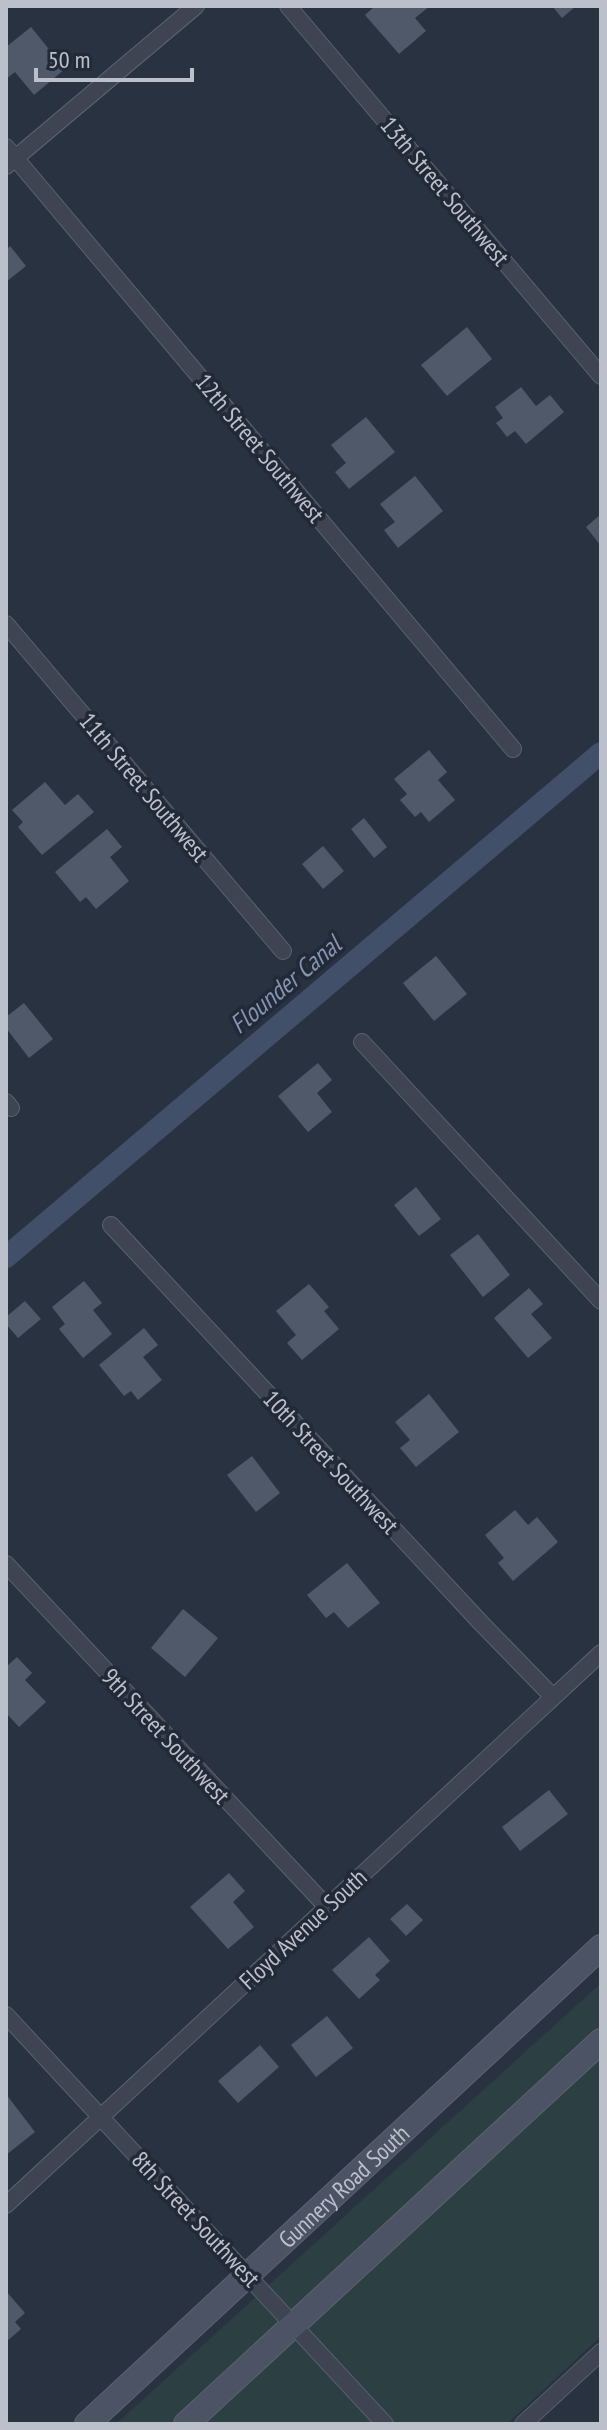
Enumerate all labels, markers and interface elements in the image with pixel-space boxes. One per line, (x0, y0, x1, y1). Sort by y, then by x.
scale bar (36, 32, 192, 82)
text: 50 m (48, 44, 90, 75)
street label: 13th Street Southwest (374, 110, 517, 272)
street label: 12th Street Southwest (189, 367, 332, 529)
street label: 11th Street Southwest (73, 706, 216, 868)
water label: Flounder Canal (223, 926, 350, 1040)
street label: 10th Street Southwest (256, 1384, 406, 1541)
street label: 9th Street Southwest (95, 1662, 237, 1811)
street label: Floyd Avenue South (233, 1862, 373, 1996)
street label: Gunnery Road South (272, 2118, 416, 2254)
street label: 8th Street Southwest (125, 2145, 267, 2294)

